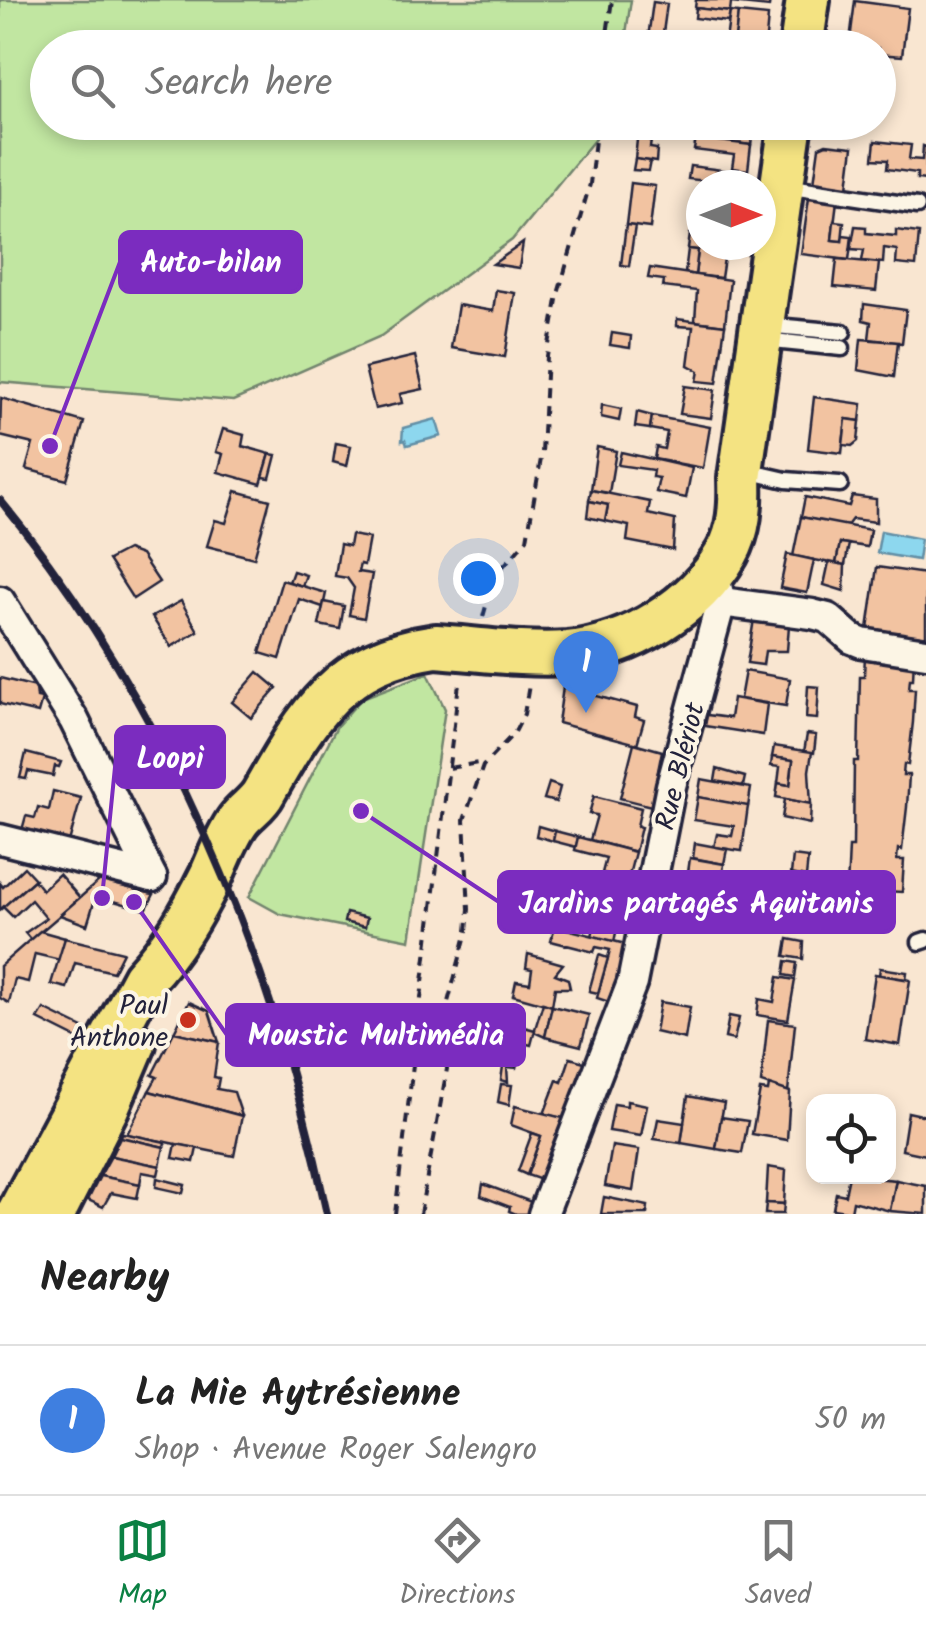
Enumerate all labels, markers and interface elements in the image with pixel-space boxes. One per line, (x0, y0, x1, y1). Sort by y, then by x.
search box (30, 30, 896, 140)
text: Search here (145, 55, 332, 115)
icon: search (65, 58, 120, 113)
north arrow (686, 170, 776, 260)
callout: Auto-bilan (120, 232, 301, 292)
text: Auto-bilan (140, 240, 282, 288)
your location (453, 553, 504, 604)
pin: 1 (554, 630, 618, 713)
street label: Rue Blériot (644, 697, 719, 835)
callout: Loopi (116, 727, 224, 787)
text: Loopi (136, 736, 205, 784)
callout: Jardins partagés Aquitanis (499, 872, 894, 932)
text: Jardins partagés Aquitanis (518, 881, 874, 929)
place label: Paul Anthone (70, 984, 168, 1061)
callout: Moustic Multimédia (227, 1005, 524, 1065)
marker: Paul Anthone (177, 1009, 199, 1031)
text: Moustic Multimédia (248, 1013, 504, 1061)
map controls (806, 1094, 896, 1184)
button: locate (806, 1094, 896, 1184)
text: Nearby (40, 1246, 169, 1313)
text: La Mie Aytrésienne (135, 1365, 460, 1425)
text: 1 (68, 1395, 77, 1446)
text: 50 m (815, 1395, 886, 1446)
text: Shop · Avenue Roger Salengro (135, 1425, 537, 1476)
tab: Map (115, 1513, 170, 1618)
tab: Directions (399, 1513, 515, 1618)
tab: Saved (745, 1513, 811, 1618)

